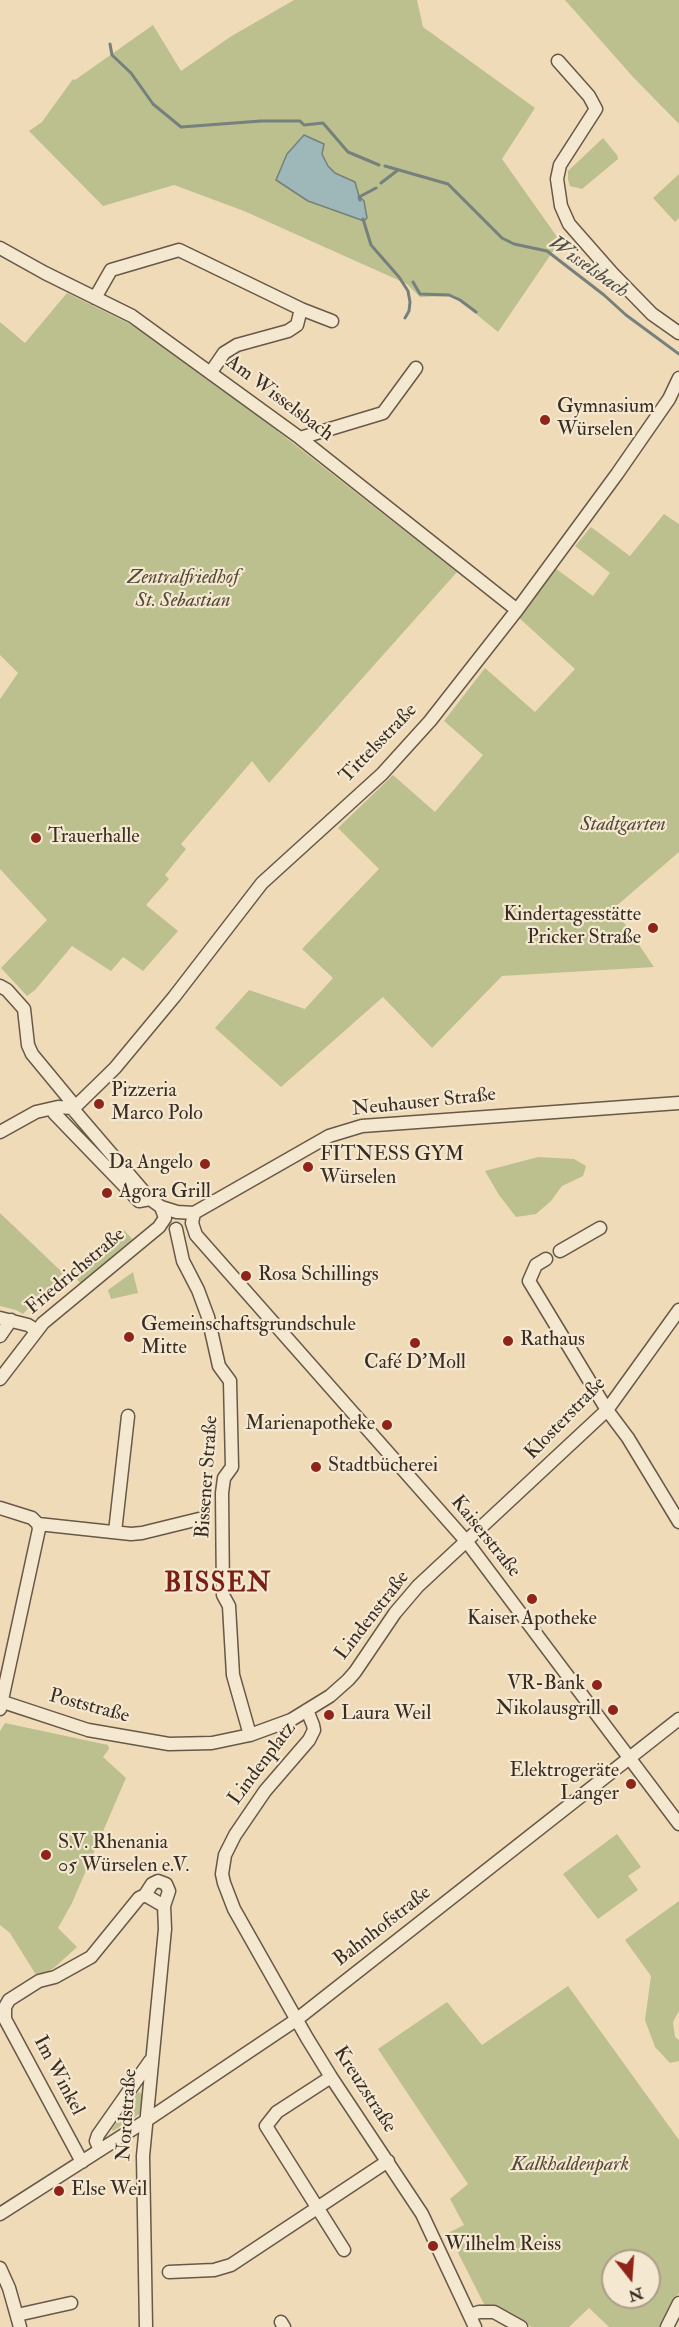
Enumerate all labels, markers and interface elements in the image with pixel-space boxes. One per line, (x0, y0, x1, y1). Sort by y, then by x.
water label: Wisselsbach (543, 231, 633, 305)
street label: Am Wisselsbach (220, 351, 338, 447)
place label: Gymnasium Würselen (557, 396, 655, 443)
marker: Gymnasium Würselen (538, 413, 552, 427)
park label: Zentralfriedhof St. Sebastian (127, 567, 239, 614)
street label: Tittelsstraße (335, 699, 423, 789)
park label: Stadtgarten (580, 814, 666, 838)
place label: Trauerhalle (48, 826, 140, 850)
marker: Trauerhalle (29, 831, 43, 845)
place label: Kindertagesstätte Pricker Straße (503, 904, 641, 951)
marker: Kindertagesstätte Pricker Straße (646, 921, 660, 935)
place label: Pizzeria Marco Polo (111, 1080, 203, 1127)
street label: Neuhauser Straße (351, 1084, 497, 1122)
marker: Pizzeria Marco Polo (92, 1097, 106, 1111)
place label: FITNESS GYM Würselen (320, 1144, 464, 1191)
place label: Da Angelo (108, 1152, 193, 1176)
marker: Da Angelo (198, 1157, 212, 1171)
marker: FITNESS GYM Würselen (301, 1160, 315, 1174)
place label: Agora Grill (119, 1181, 211, 1205)
marker: Agora Grill (100, 1186, 114, 1200)
street label: Friedrichstraße (21, 1223, 131, 1321)
place label: Rosa Schillings (258, 1264, 379, 1288)
marker: Rosa Schillings (239, 1269, 253, 1283)
place label: Gemeinschaftsgrundschule Mitte (141, 1314, 356, 1361)
place label: Rathaus (520, 1329, 585, 1353)
marker: Gemeinschaftsgrundschule Mitte (122, 1330, 136, 1344)
marker: Rathaus (501, 1334, 515, 1348)
marker: Café D'Moll (408, 1336, 422, 1350)
place label: Café D'Moll (364, 1352, 466, 1376)
street label: Klosterstraße (521, 1373, 611, 1465)
place label: Marienapotheke (245, 1413, 375, 1437)
street label: Bissener Straße (192, 1415, 224, 1539)
marker: Marienapotheke (380, 1418, 394, 1432)
place label: Stadtbücherei (328, 1455, 438, 1479)
marker: Stadtbücherei (309, 1460, 323, 1474)
street label: Kaiserstraße (445, 1491, 525, 1583)
street label: Lindenstraße (331, 1567, 415, 1665)
district label: BISSEN (164, 1569, 272, 1601)
marker: Kaiser Apotheke (525, 1592, 539, 1606)
place label: Kaiser Apotheke (467, 1608, 597, 1632)
place label: VR-Bank (507, 1673, 585, 1697)
marker: VR-Bank (590, 1678, 604, 1692)
street label: Poststraße (46, 1685, 132, 1729)
place label: Nikolausgrill (496, 1698, 601, 1722)
place label: Laura Weil (341, 1703, 431, 1727)
marker: Nikolausgrill (606, 1703, 620, 1717)
marker: Laura Weil (322, 1708, 336, 1722)
street label: Lindenplatz (224, 1718, 302, 1810)
place label: Elektrogeräte Langer (510, 1760, 619, 1807)
marker: Elektrogeräte Langer (624, 1777, 638, 1791)
place label: S.V. Rhenania 05 Würselen e.V. (58, 1832, 189, 1879)
marker: S.V. Rhenania 05 Würselen e.V. (39, 1848, 53, 1862)
street label: Bahnhofstraße (330, 1882, 436, 1972)
street label: Im Winkel (27, 2032, 89, 2120)
street label: Kreuzstraße (327, 2042, 401, 2138)
street label: Nordstraße (113, 2068, 143, 2162)
park label: Kalkhaldenpark (511, 2154, 629, 2178)
place label: Else Weil (71, 2179, 147, 2203)
marker: Else Weil (52, 2184, 66, 2198)
place label: Wilhelm Reiss (445, 2234, 561, 2258)
marker: Wilhelm Reiss (426, 2239, 440, 2253)
north arrow (601, 2249, 661, 2309)
text: N (626, 2283, 645, 2306)

